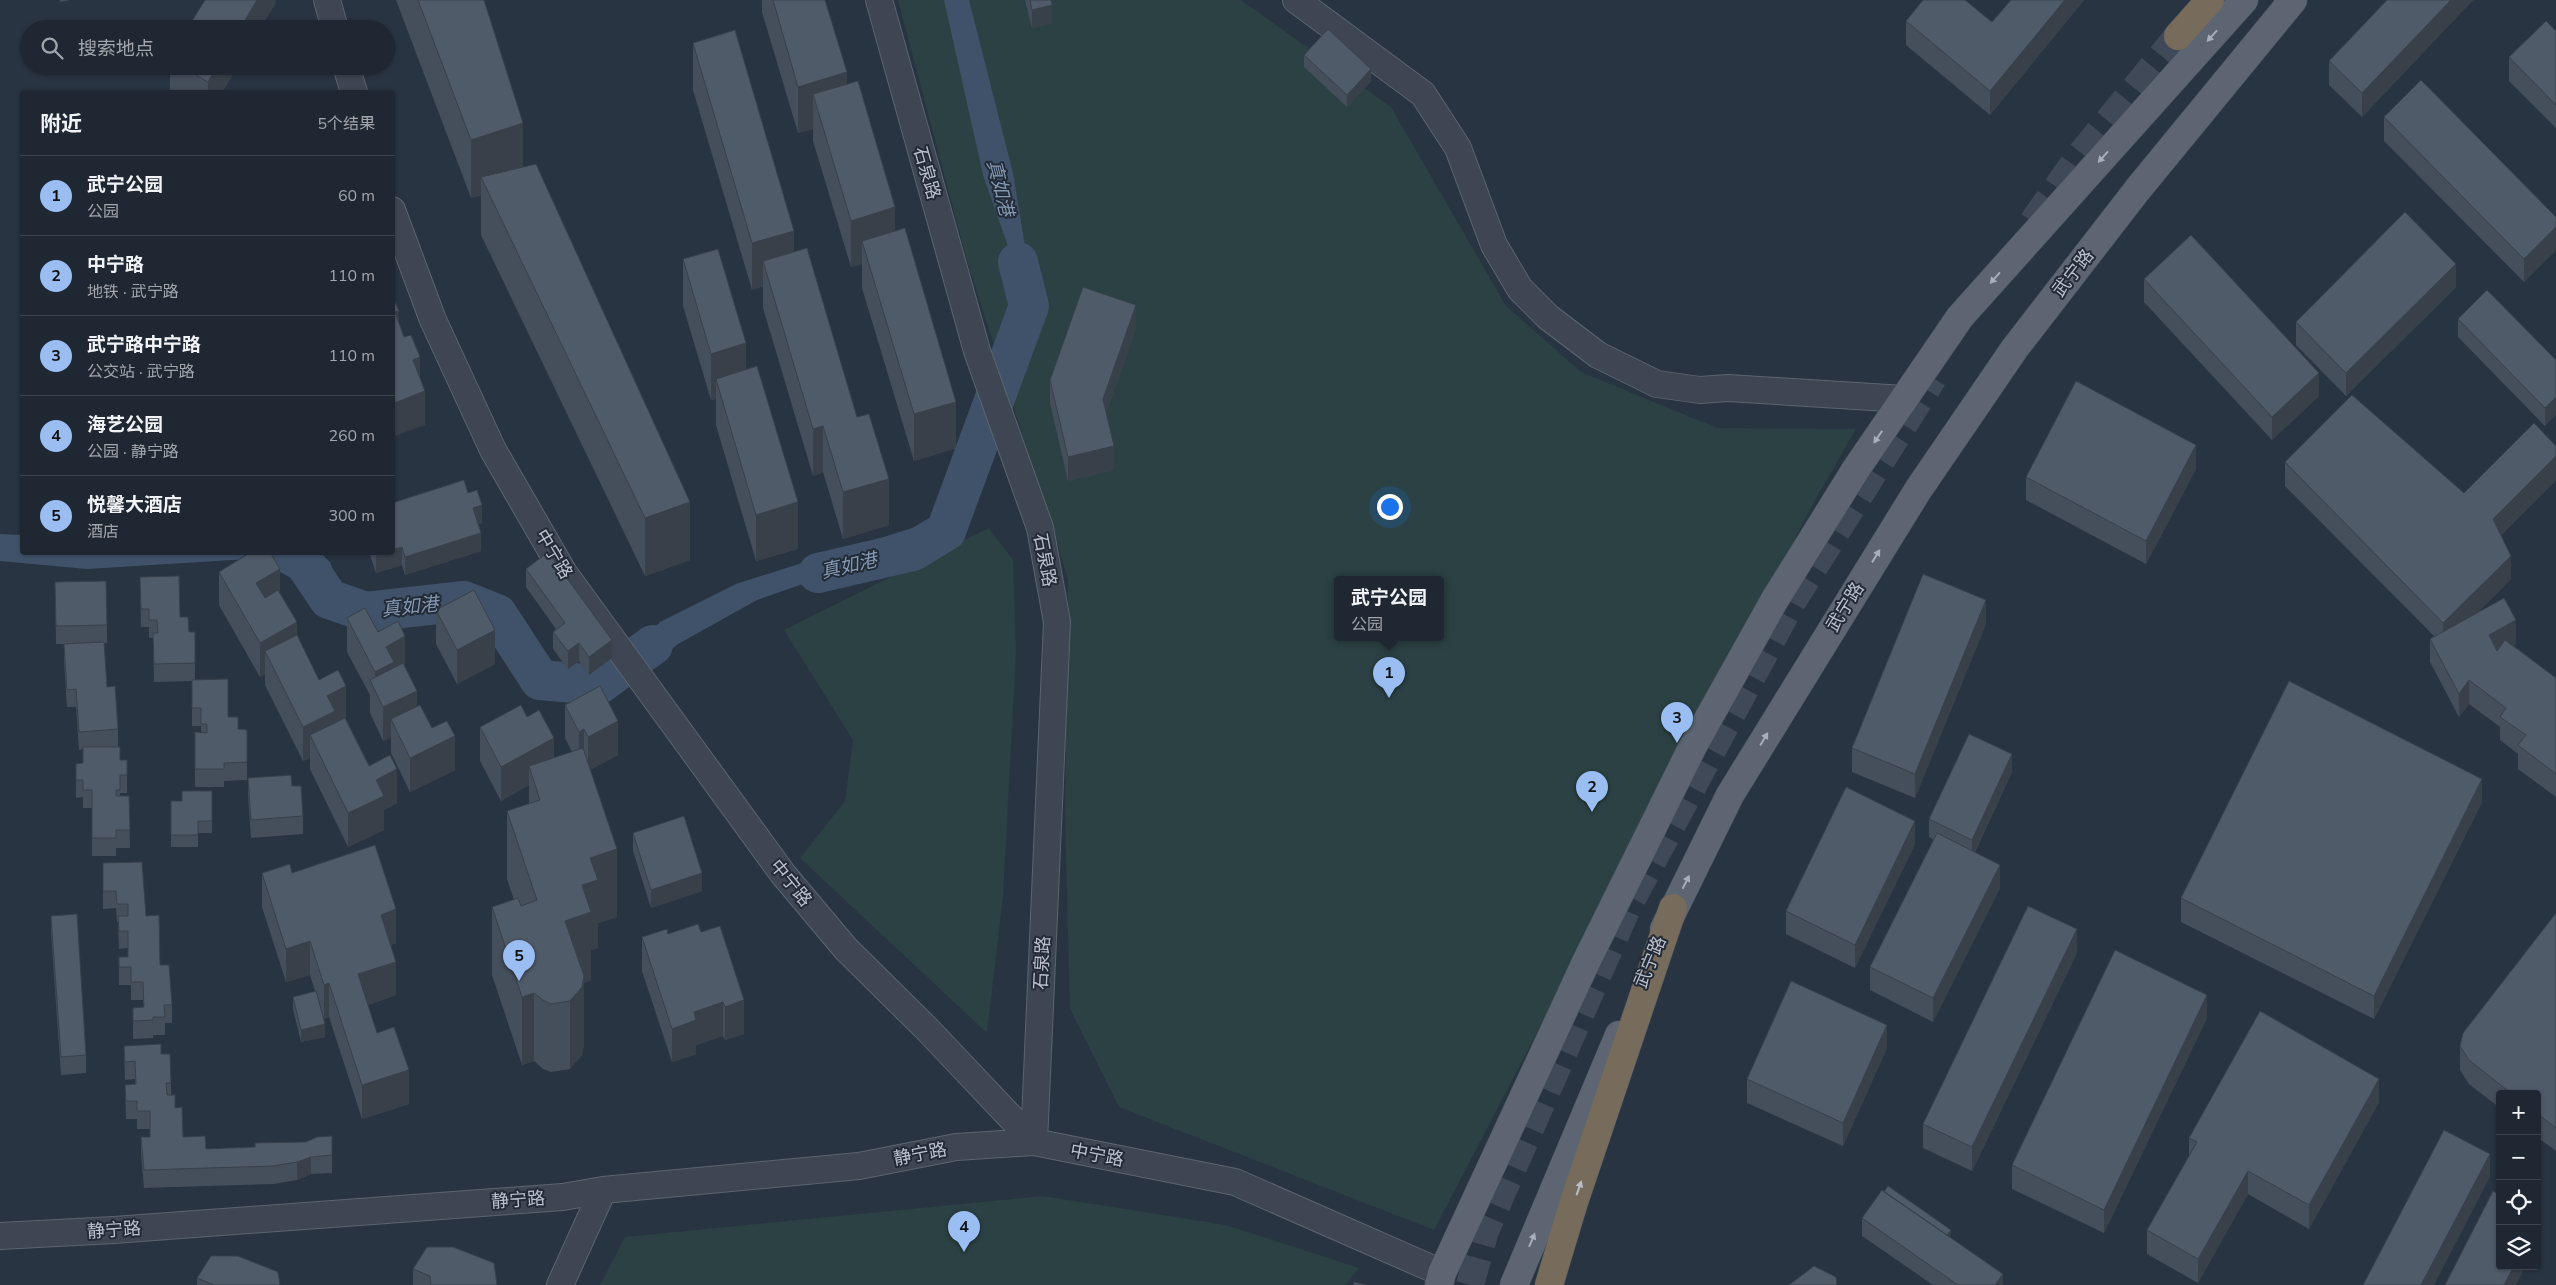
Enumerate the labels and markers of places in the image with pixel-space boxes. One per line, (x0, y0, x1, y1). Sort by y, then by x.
pin: 1 (1373, 657, 1405, 698)
pin: 3 (1661, 702, 1693, 743)
pin: 2 (1576, 771, 1608, 812)
pin: 5 (503, 940, 535, 981)
pin: 4 (948, 1211, 980, 1252)

